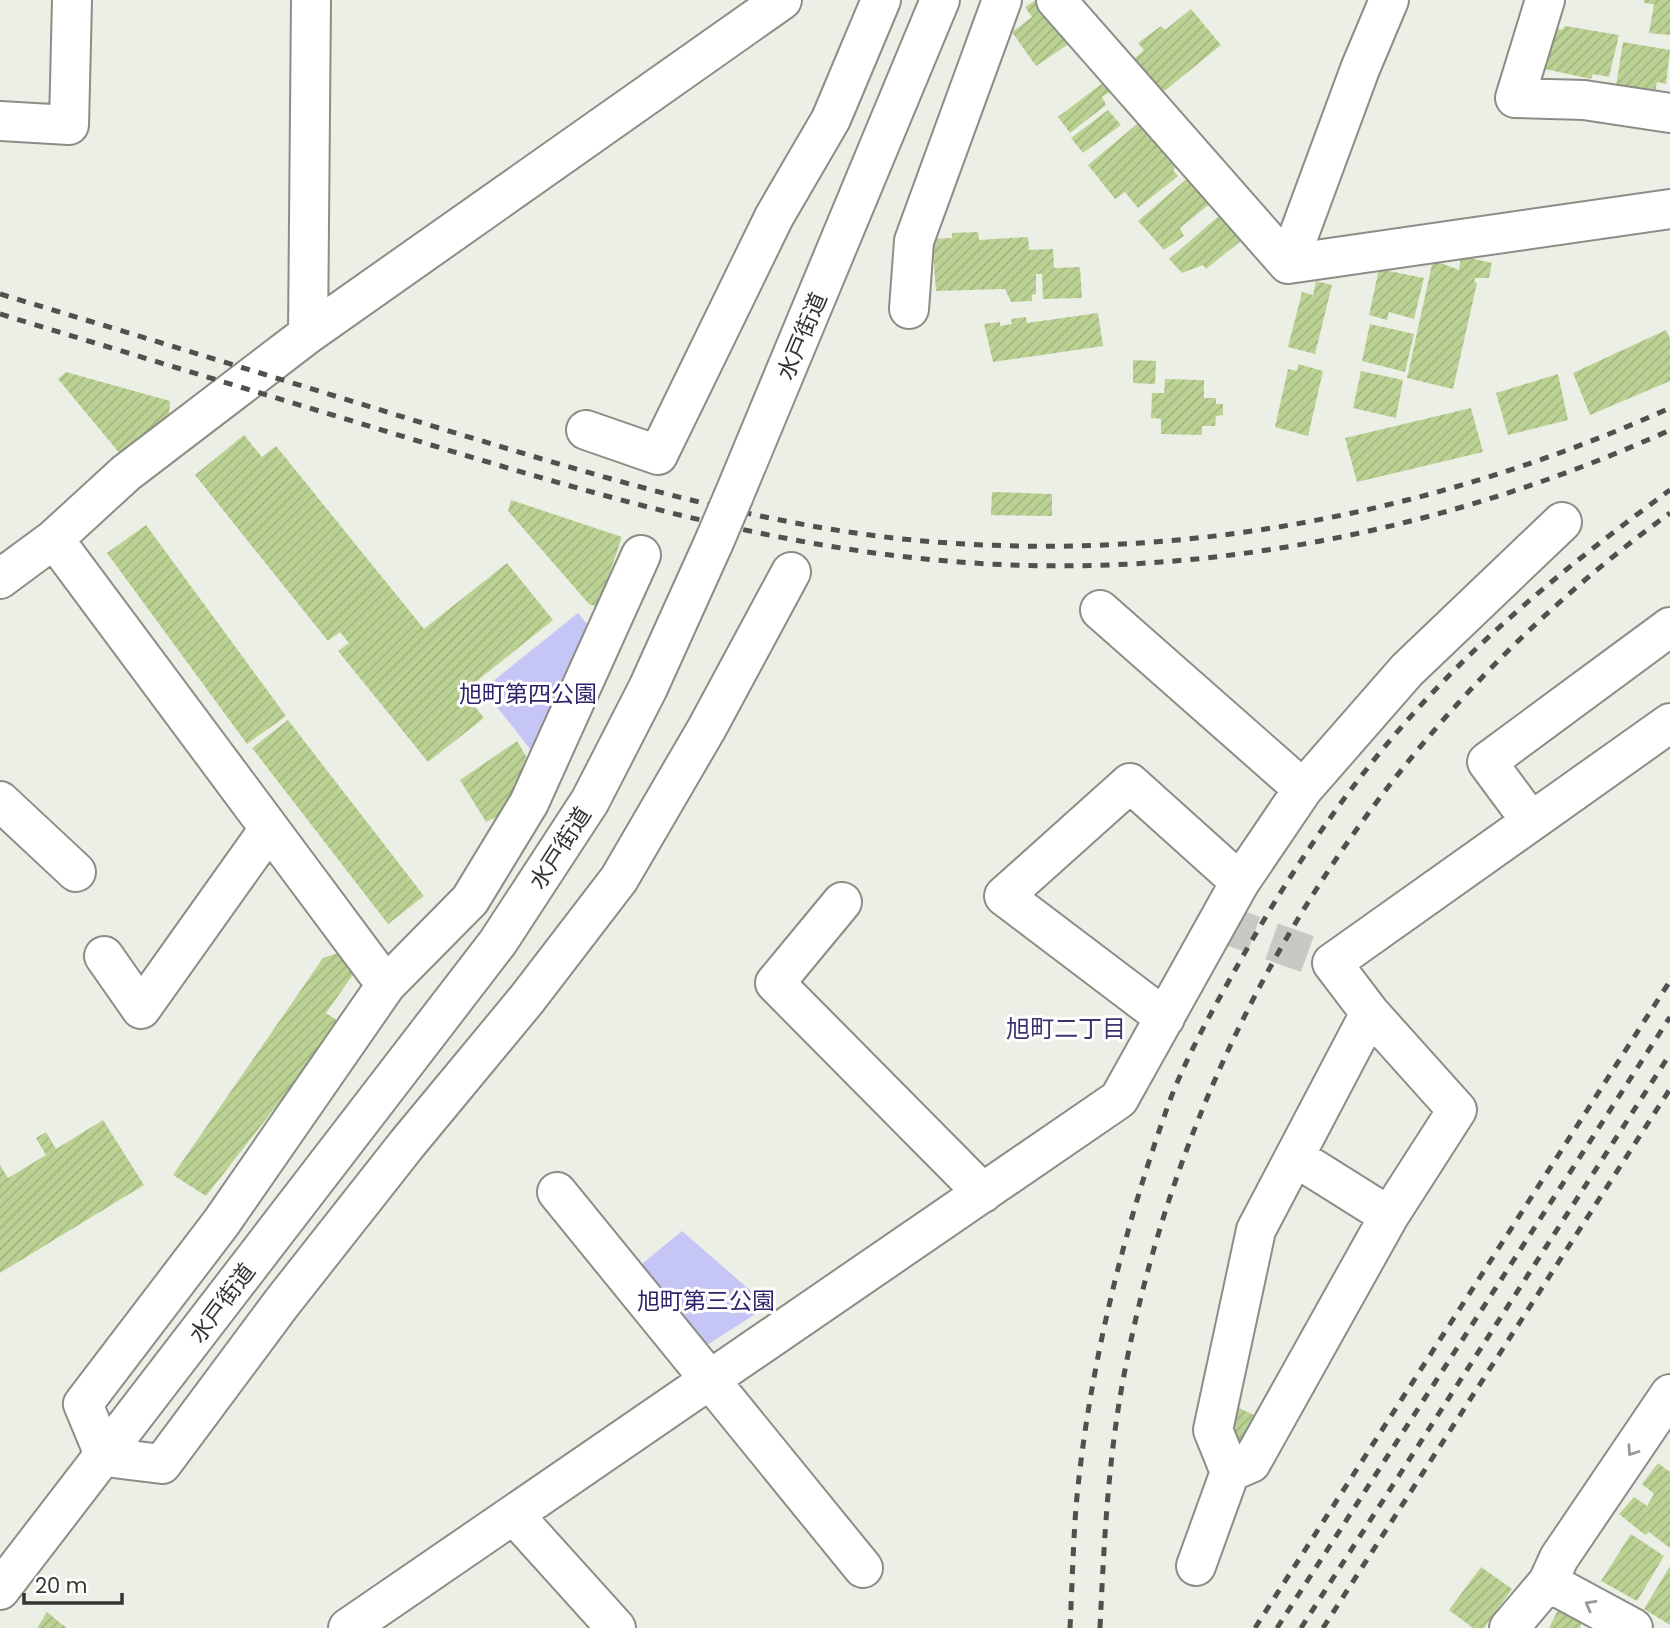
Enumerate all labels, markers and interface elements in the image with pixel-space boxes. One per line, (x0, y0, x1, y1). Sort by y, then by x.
street label: 水戸街道 (769, 287, 835, 385)
park label: 旭町第四公園 (459, 678, 597, 710)
street label: 水戸街道 (522, 801, 598, 895)
district label: 旭町二丁目 (1006, 1012, 1126, 1045)
street label: 水戸街道 (182, 1257, 262, 1349)
park label: 旭町第三公園 (637, 1285, 775, 1317)
one-way arrow (1627, 1443, 1640, 1456)
scale bar (24, 1562, 122, 1606)
text: 20 m (35, 1571, 88, 1600)
one-way arrow (1585, 1600, 1598, 1613)

